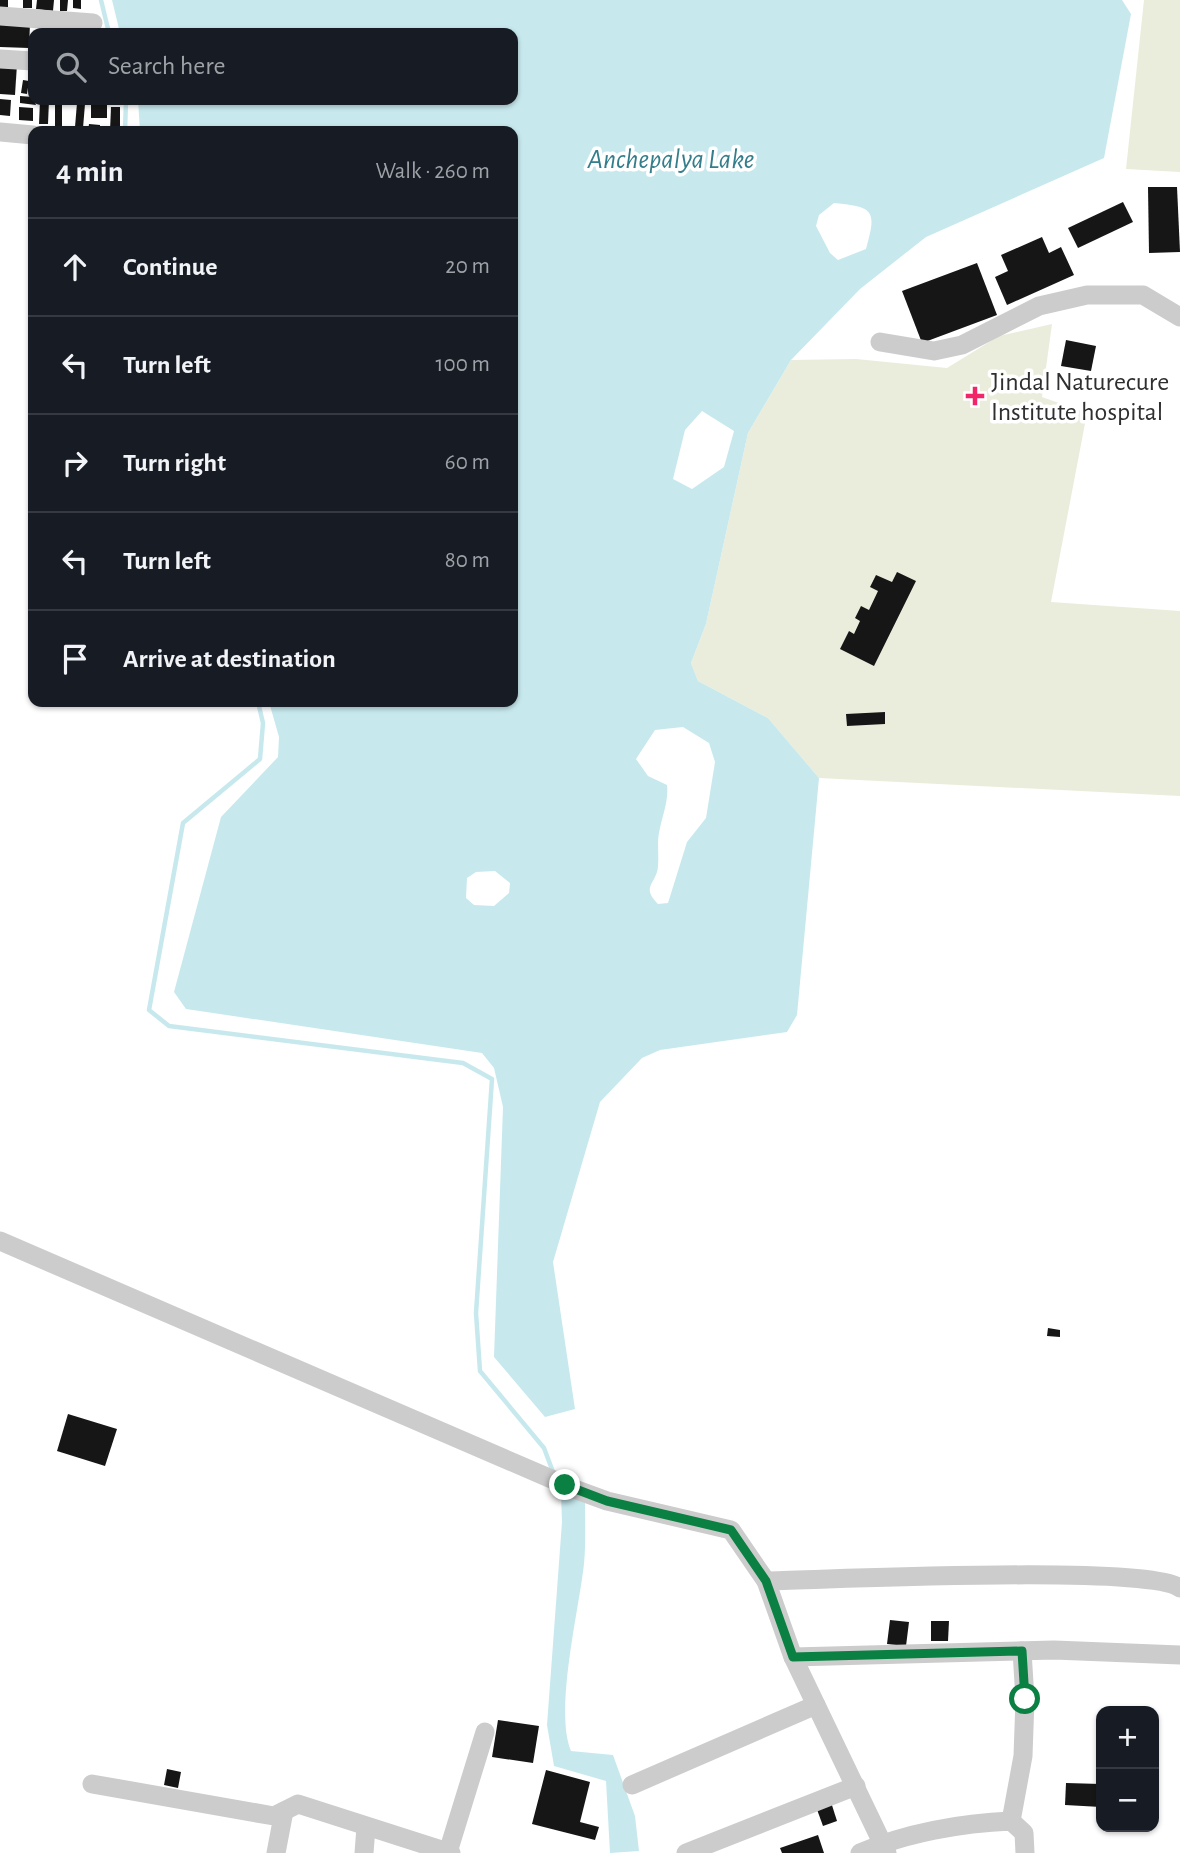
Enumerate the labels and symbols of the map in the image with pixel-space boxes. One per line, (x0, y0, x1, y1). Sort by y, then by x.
water label: Anchepalya Lake (587, 146, 754, 174)
place label: Jindal Naturecure Institute hospital (991, 369, 1169, 425)
marker: Jindal Naturecure Institute hospital (965, 386, 985, 406)
route end (549, 1469, 580, 1500)
route start (1009, 1683, 1040, 1714)

